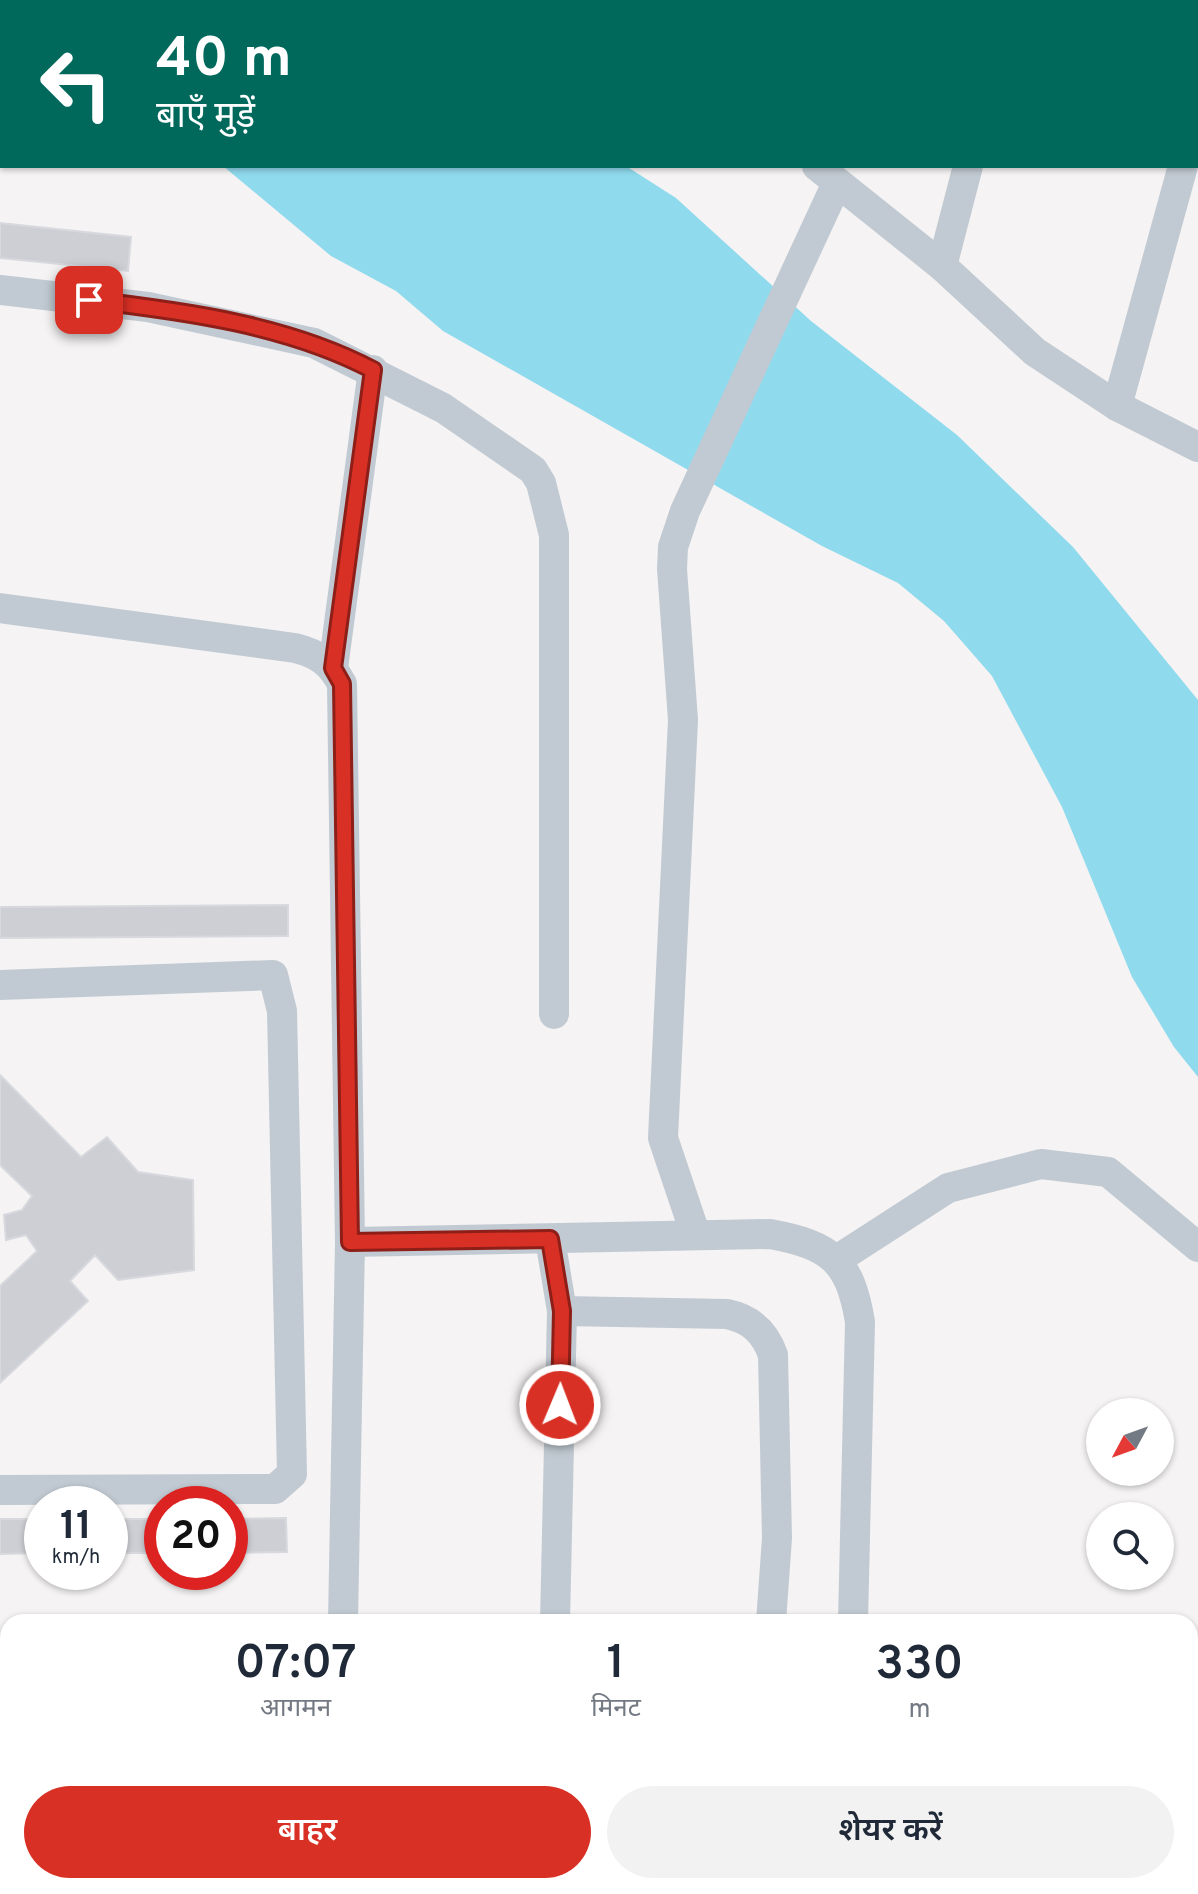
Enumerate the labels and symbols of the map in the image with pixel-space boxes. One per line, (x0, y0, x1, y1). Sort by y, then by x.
pin (55, 266, 123, 334)
position arrow (518, 1363, 602, 1447)
north arrow (1086, 1398, 1174, 1486)
speed limit sign: 20 (144, 1486, 248, 1590)

